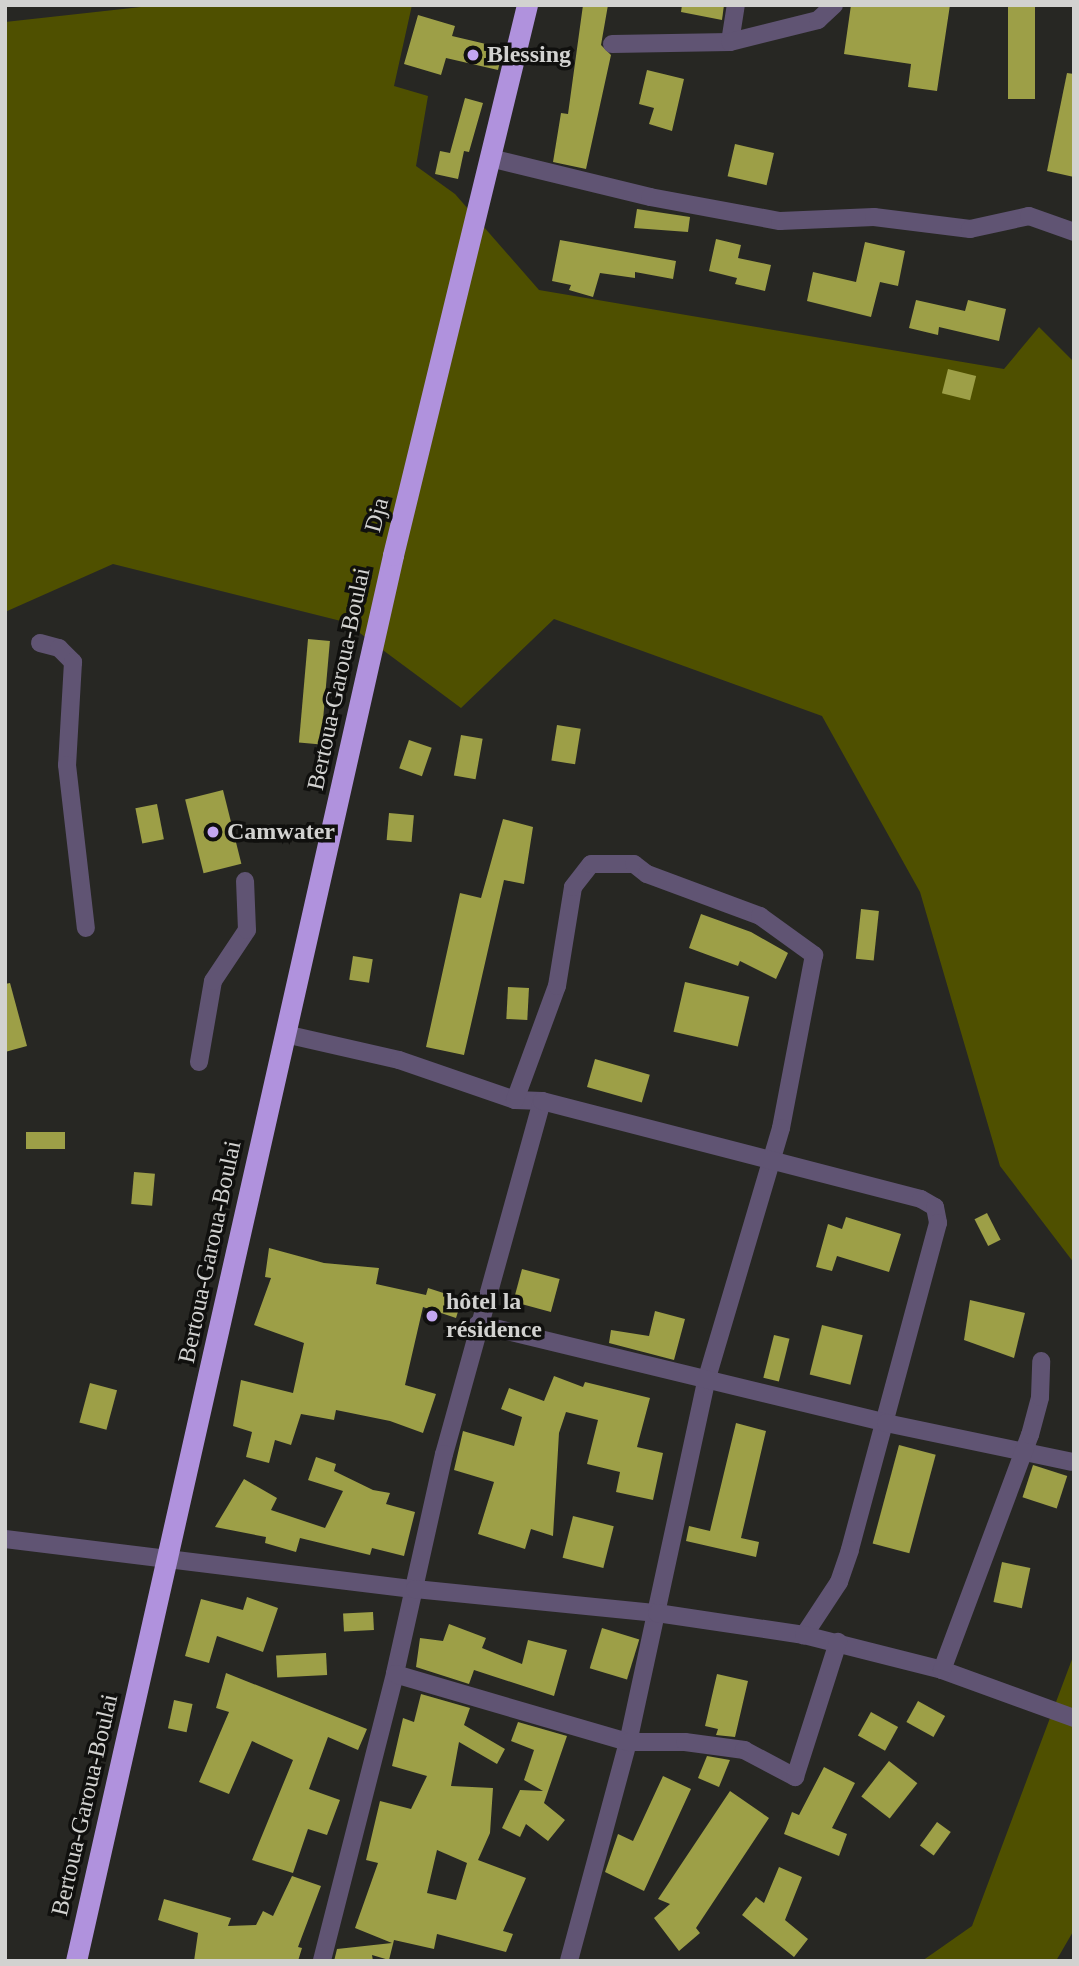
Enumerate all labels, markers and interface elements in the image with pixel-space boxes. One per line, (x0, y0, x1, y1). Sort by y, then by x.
place label: Blessing (487, 41, 571, 69)
marker: Blessing (465, 47, 481, 63)
street label: Dja (359, 495, 395, 535)
street label: Bertoua-Garoua-Boulai (301, 565, 377, 793)
place label: Camwater (227, 818, 335, 846)
marker: Camwater (205, 824, 221, 840)
street label: Bertoua-Garoua-Boulai (172, 1138, 248, 1366)
place label: hôtel la résidence (446, 1288, 542, 1344)
marker: hôtel la résidence (424, 1308, 440, 1324)
street label: Bertoua-Garoua-Boulai (45, 1691, 125, 1919)

